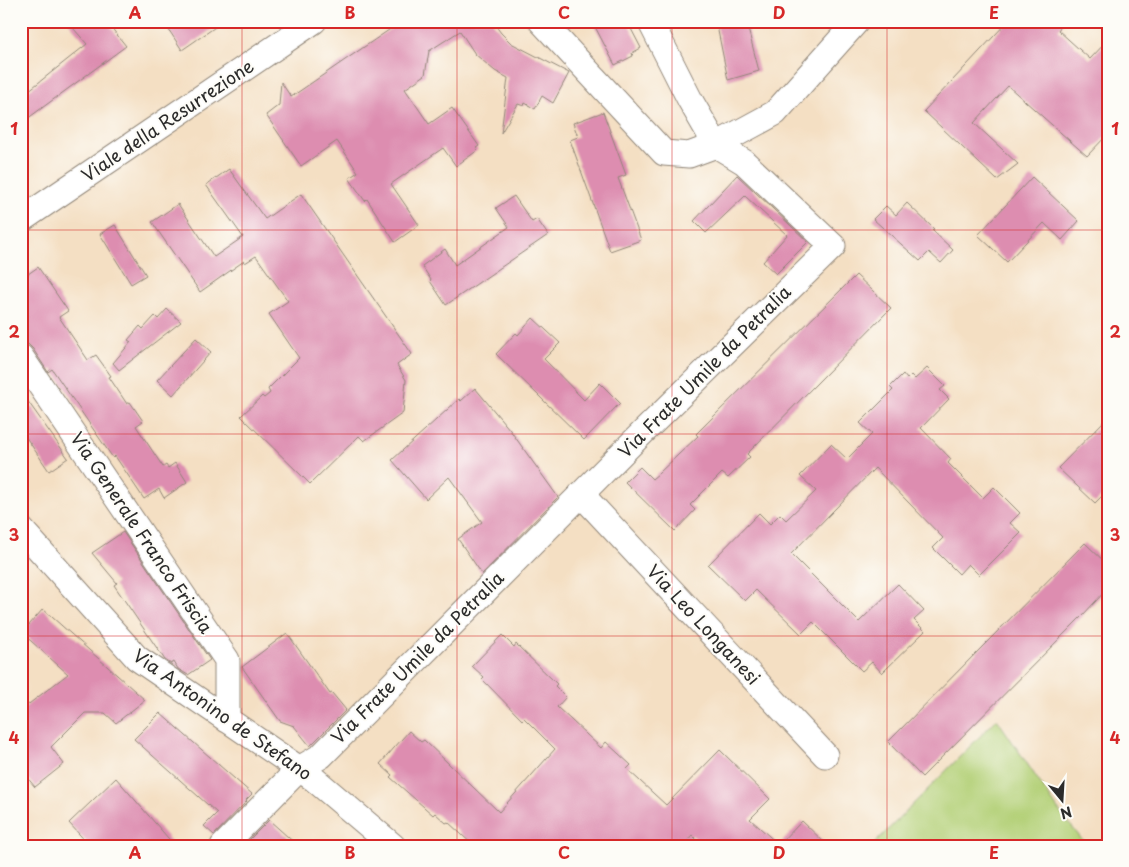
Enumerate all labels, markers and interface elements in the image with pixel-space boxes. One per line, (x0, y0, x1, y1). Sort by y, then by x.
text: A (129, 0, 142, 24)
text: B (345, 0, 356, 24)
text: C (558, 0, 570, 24)
text: D (773, 0, 785, 24)
text: E (989, 0, 999, 24)
street label: Viale della Resurrezione (76, 52, 259, 188)
text: 1 (10, 116, 18, 140)
text: 1 (1111, 116, 1119, 140)
street label: Via Frate Umile da Petralia (611, 278, 797, 464)
text: 2 (8, 319, 20, 343)
text: 2 (1109, 319, 1121, 343)
street label: Via Generale Franco Friscia (64, 426, 220, 638)
text: 3 (9, 522, 19, 546)
text: 3 (1110, 522, 1120, 546)
street label: Via Leo Longanesi (641, 558, 767, 690)
street label: Via Frate Umile da Petralia (324, 564, 510, 750)
street label: Via Antonino de Stefano (128, 642, 318, 786)
text: 4 (9, 725, 20, 749)
text: 4 (1110, 725, 1121, 749)
north arrow (1036, 774, 1086, 824)
text: N (1058, 801, 1075, 825)
text: A (129, 840, 142, 864)
text: B (345, 840, 356, 864)
text: C (558, 840, 570, 864)
text: D (773, 840, 785, 864)
text: E (989, 840, 999, 864)

